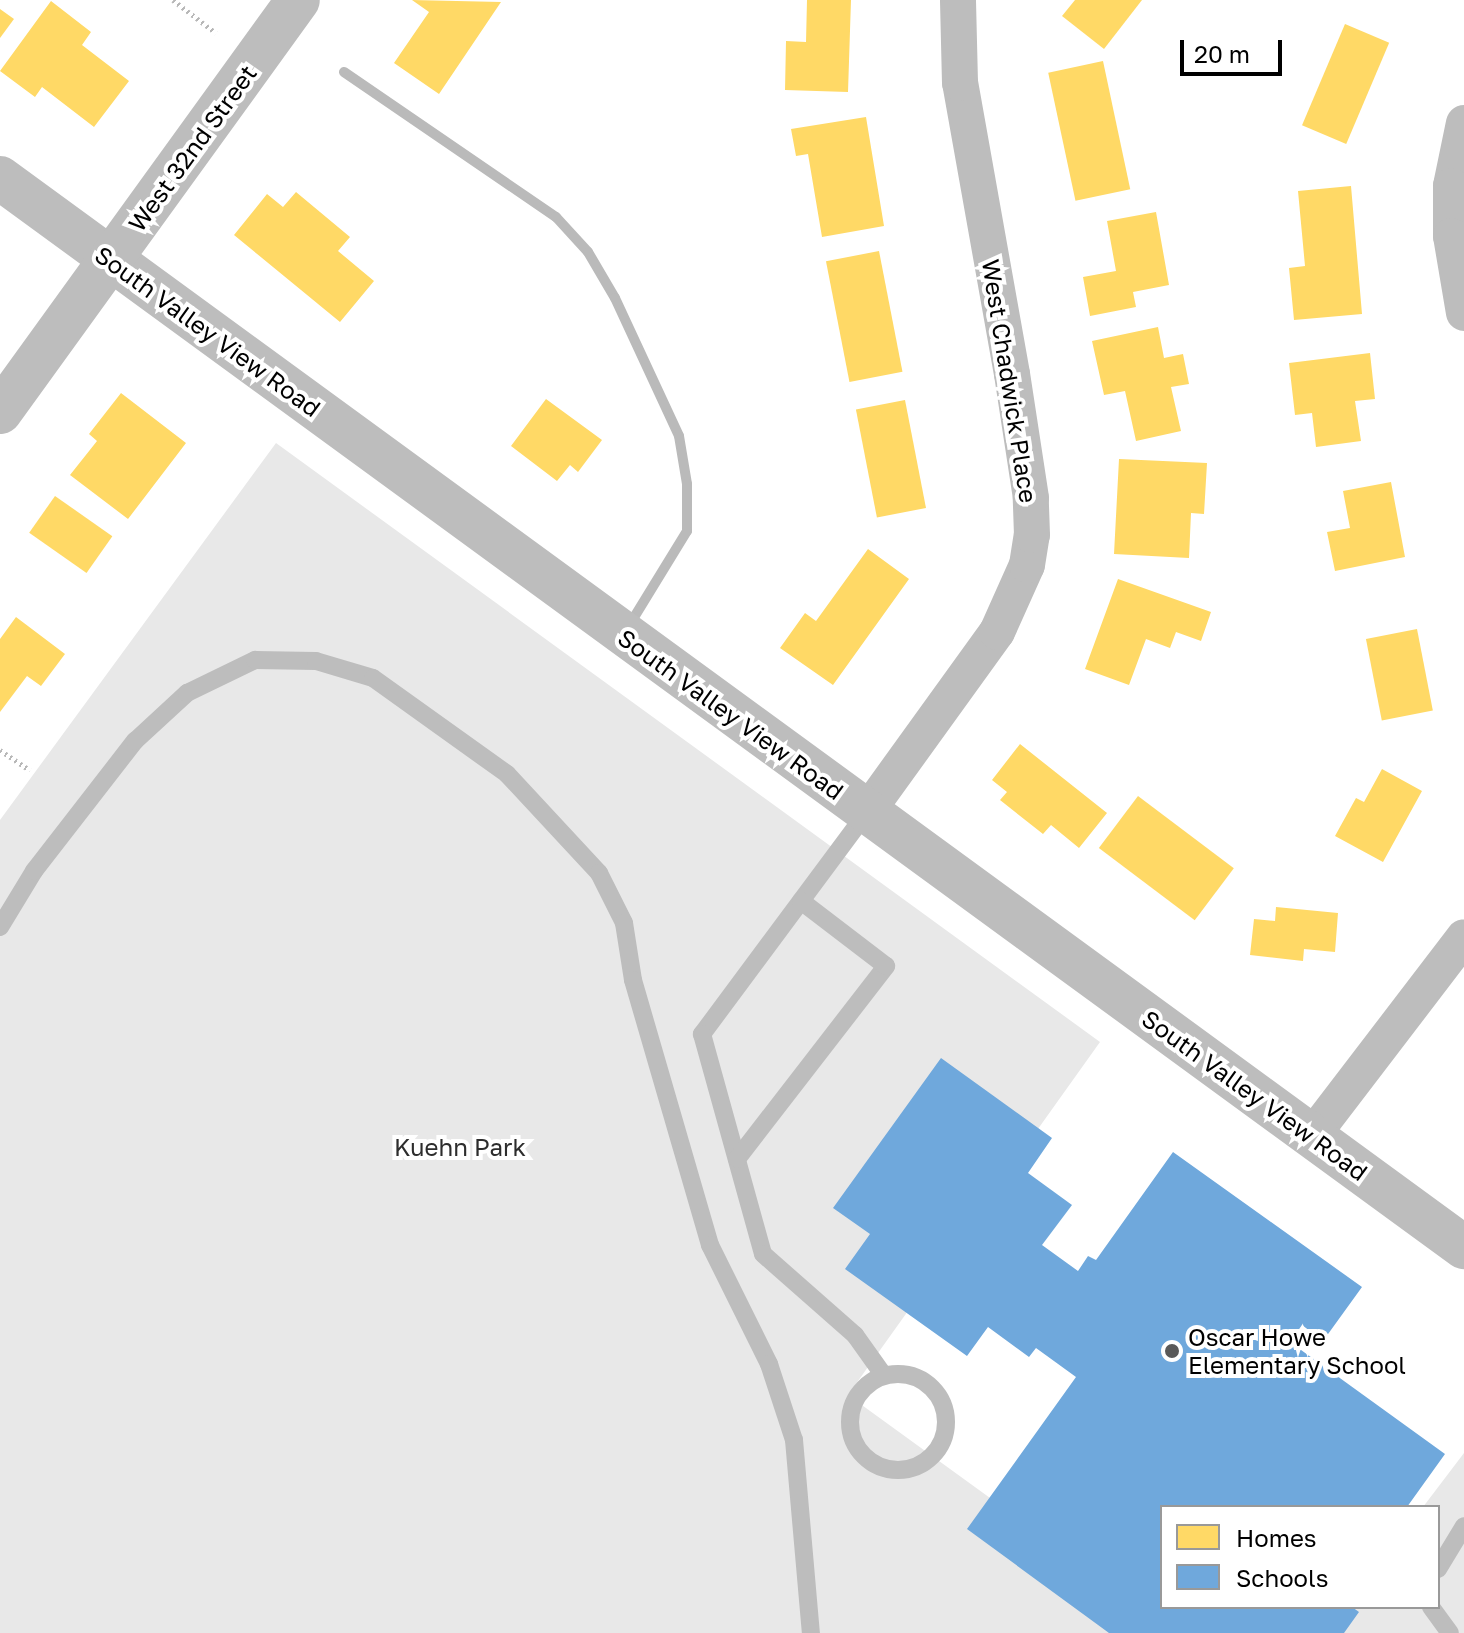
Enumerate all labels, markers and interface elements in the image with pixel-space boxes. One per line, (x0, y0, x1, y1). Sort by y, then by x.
scale bar (1184, 24, 1286, 74)
text: 20 m (1194, 39, 1250, 68)
street label: West 32nd Street (122, 59, 262, 237)
street label: South Valley View Road (90, 240, 326, 422)
street label: West Chadwick Place (977, 257, 1043, 505)
street label: South Valley View Road (613, 623, 849, 805)
street label: South Valley View Road (1137, 1004, 1373, 1186)
park label: Kuehn Park (394, 1133, 526, 1161)
place label: Oscar Howe Elementary School (1188, 1323, 1406, 1379)
marker: Oscar Howe Elementary School (1163, 1342, 1181, 1360)
legend (1160, 1505, 1440, 1609)
text: Homes (1236, 1523, 1317, 1552)
text: Schools (1236, 1563, 1328, 1592)

